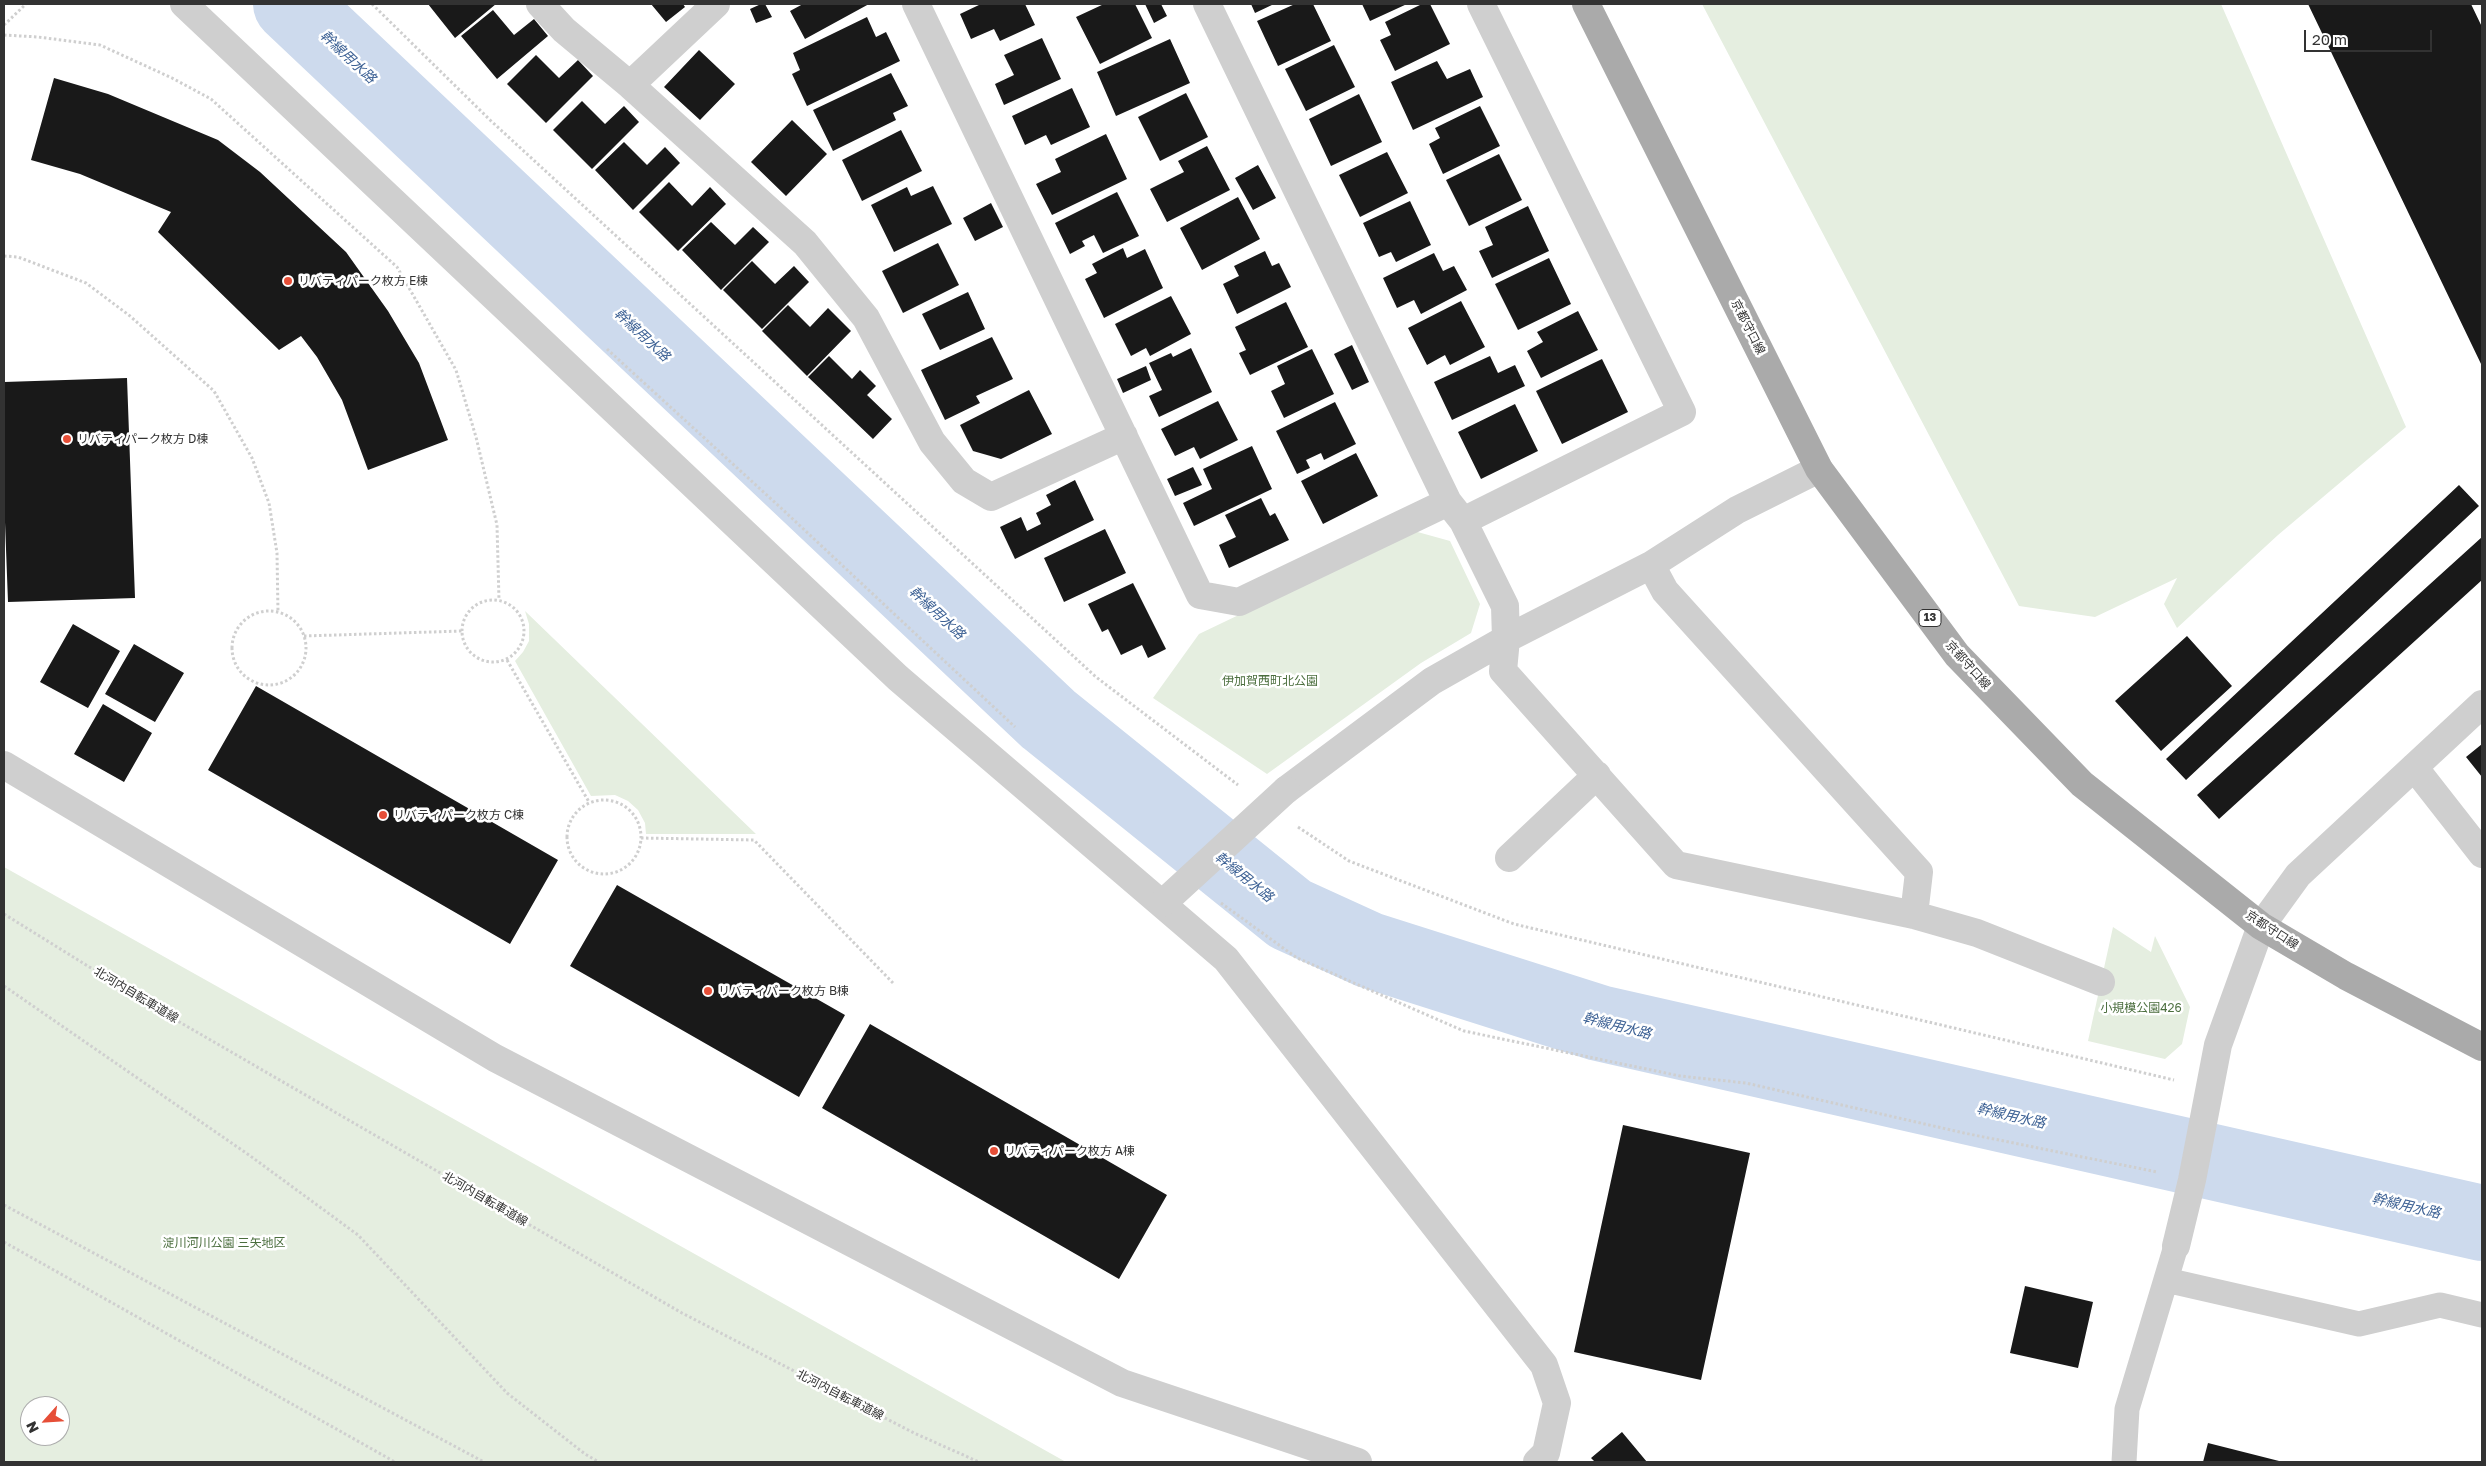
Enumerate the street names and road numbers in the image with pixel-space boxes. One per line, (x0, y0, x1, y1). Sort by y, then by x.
street label: 京都守口線 (1728, 297, 1768, 357)
road number: 13 (1919, 610, 1941, 626)
street label: 京都守口線 (1943, 638, 1993, 692)
street label: 京都守口線 (2243, 908, 2301, 952)
street label: 北河内自転車道線 (91, 964, 181, 1026)
street label: 北河内自転車道線 (440, 1169, 530, 1229)
street label: 北河内自転車道線 (794, 1367, 886, 1423)

